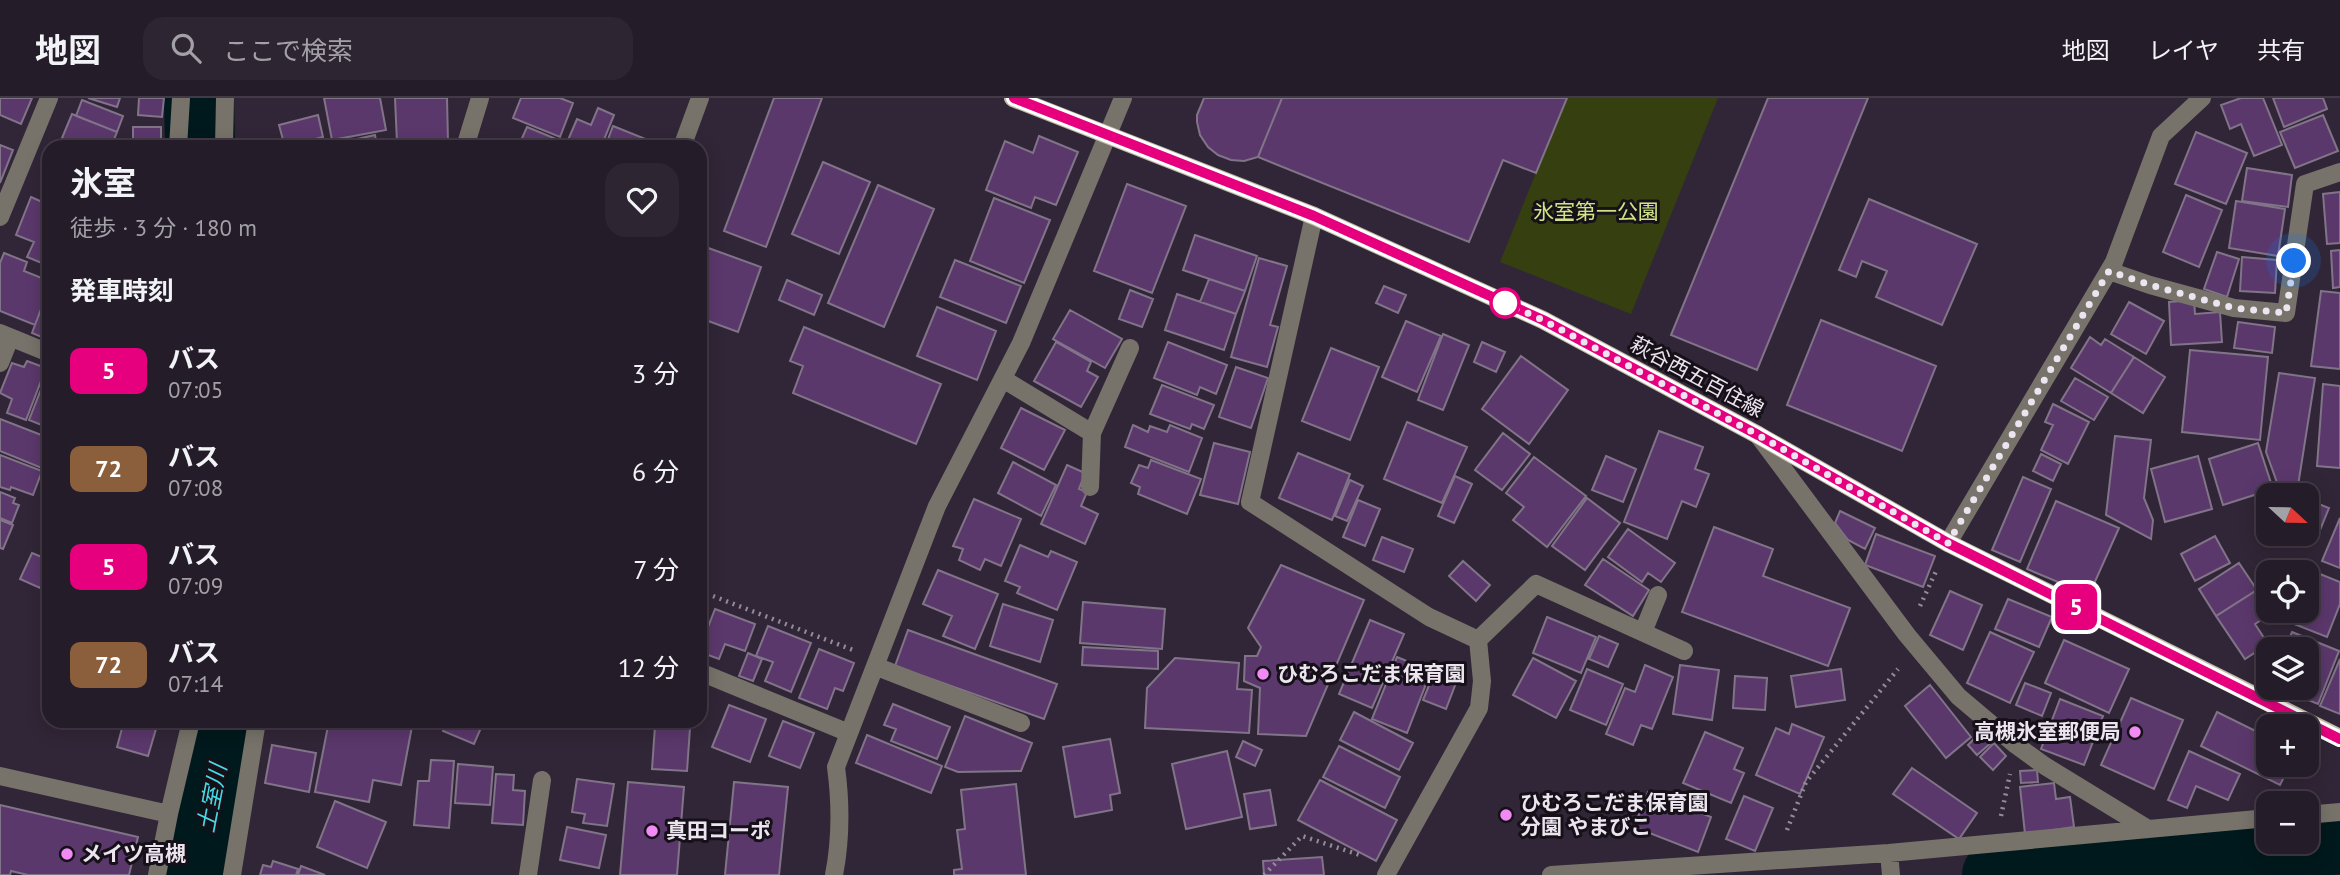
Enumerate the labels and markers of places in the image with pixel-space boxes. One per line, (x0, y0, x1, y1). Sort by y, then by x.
unlabelled marker (1490, 288, 1520, 318)
place label: ひむろこだま保育園 (1277, 660, 1466, 687)
marker: ひむろこだま保育園 (1255, 666, 1271, 682)
place label: 高槻氷室郵便局 (1974, 718, 2121, 745)
marker: 高槻氷室郵便局 (2127, 724, 2143, 740)
place label: ひむろこだま保育園 分園 やまびこ (1520, 789, 1709, 840)
marker: ひむろこだま保育園 分園 やまびこ (1498, 807, 1514, 823)
place label: 真田コーポ (666, 817, 771, 844)
marker: 真田コーポ (644, 823, 660, 839)
place label: メイツ高槻 (81, 840, 186, 867)
marker: メイツ高槻 (59, 846, 75, 862)

